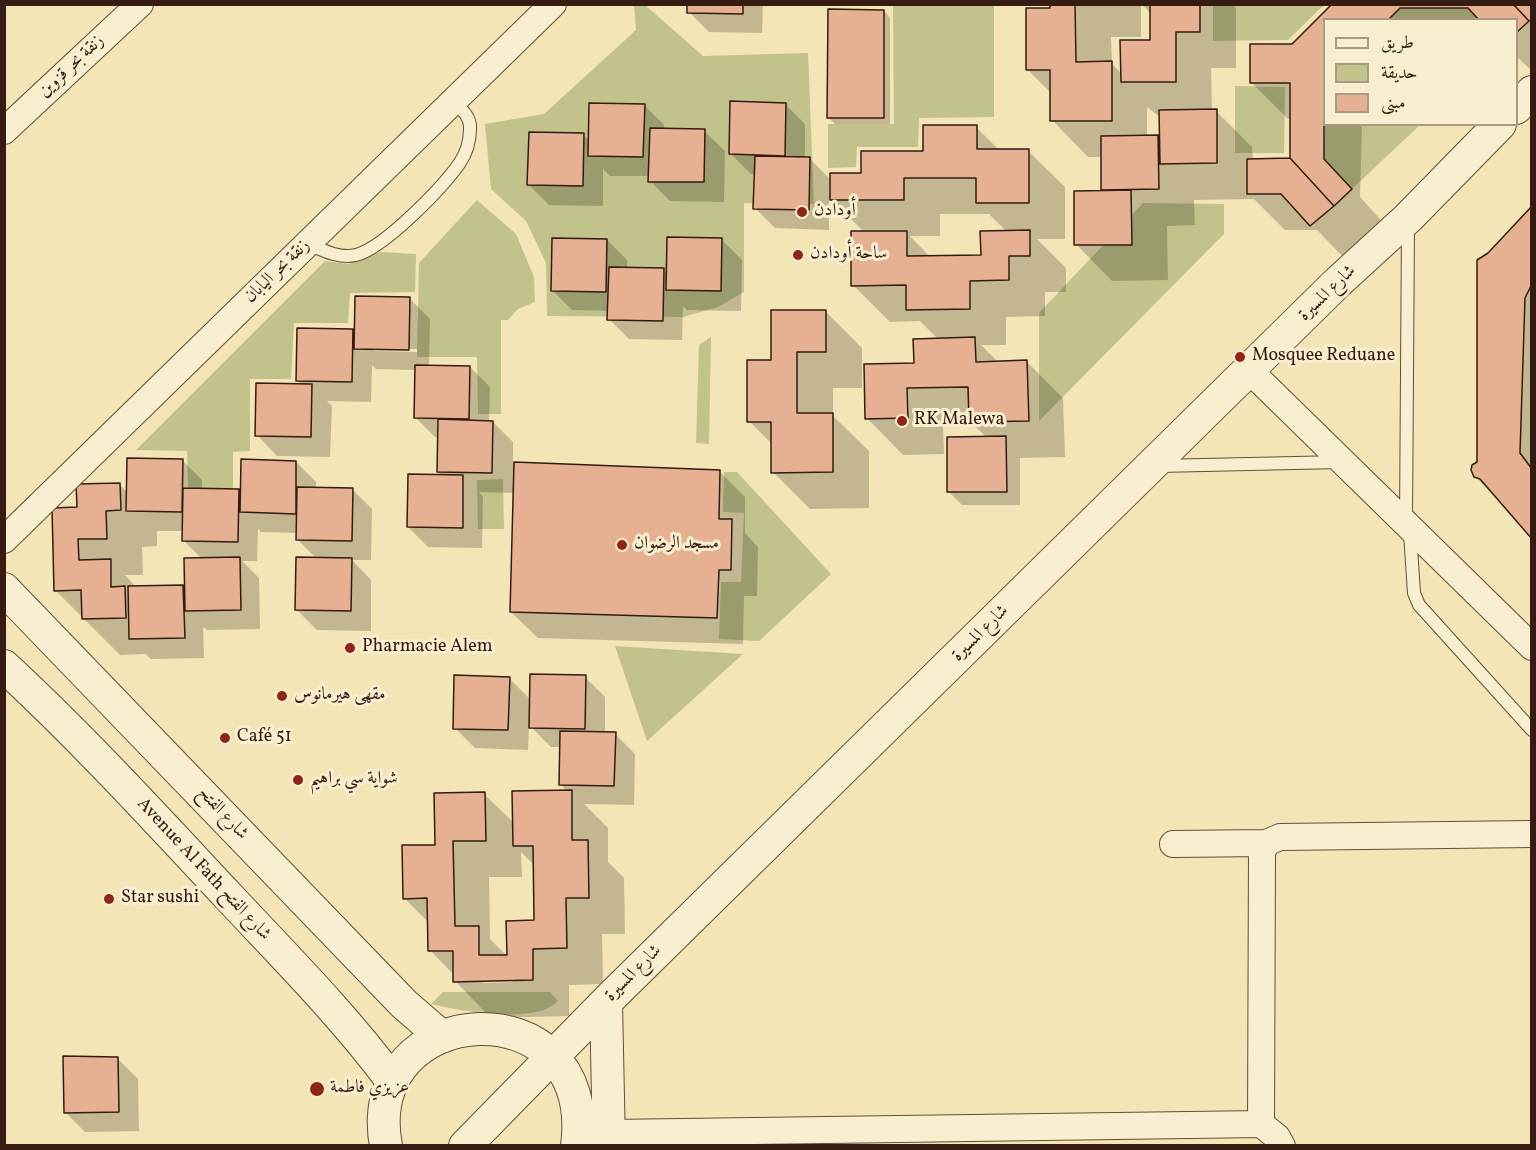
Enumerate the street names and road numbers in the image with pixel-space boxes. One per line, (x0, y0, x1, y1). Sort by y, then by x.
street label: زنقة بحر قزوين (35, 31, 109, 103)
street label: زنقة بحر اليابان (241, 236, 315, 308)
street label: شارع المسيرة (1295, 261, 1361, 327)
street label: شارع المسيرة (948, 601, 1014, 667)
street label: شارع الفتح (192, 783, 252, 845)
street label: Avenue Al Fath شارع الفتح (131, 794, 275, 946)
street label: شارع المسيرة (601, 941, 667, 1007)

